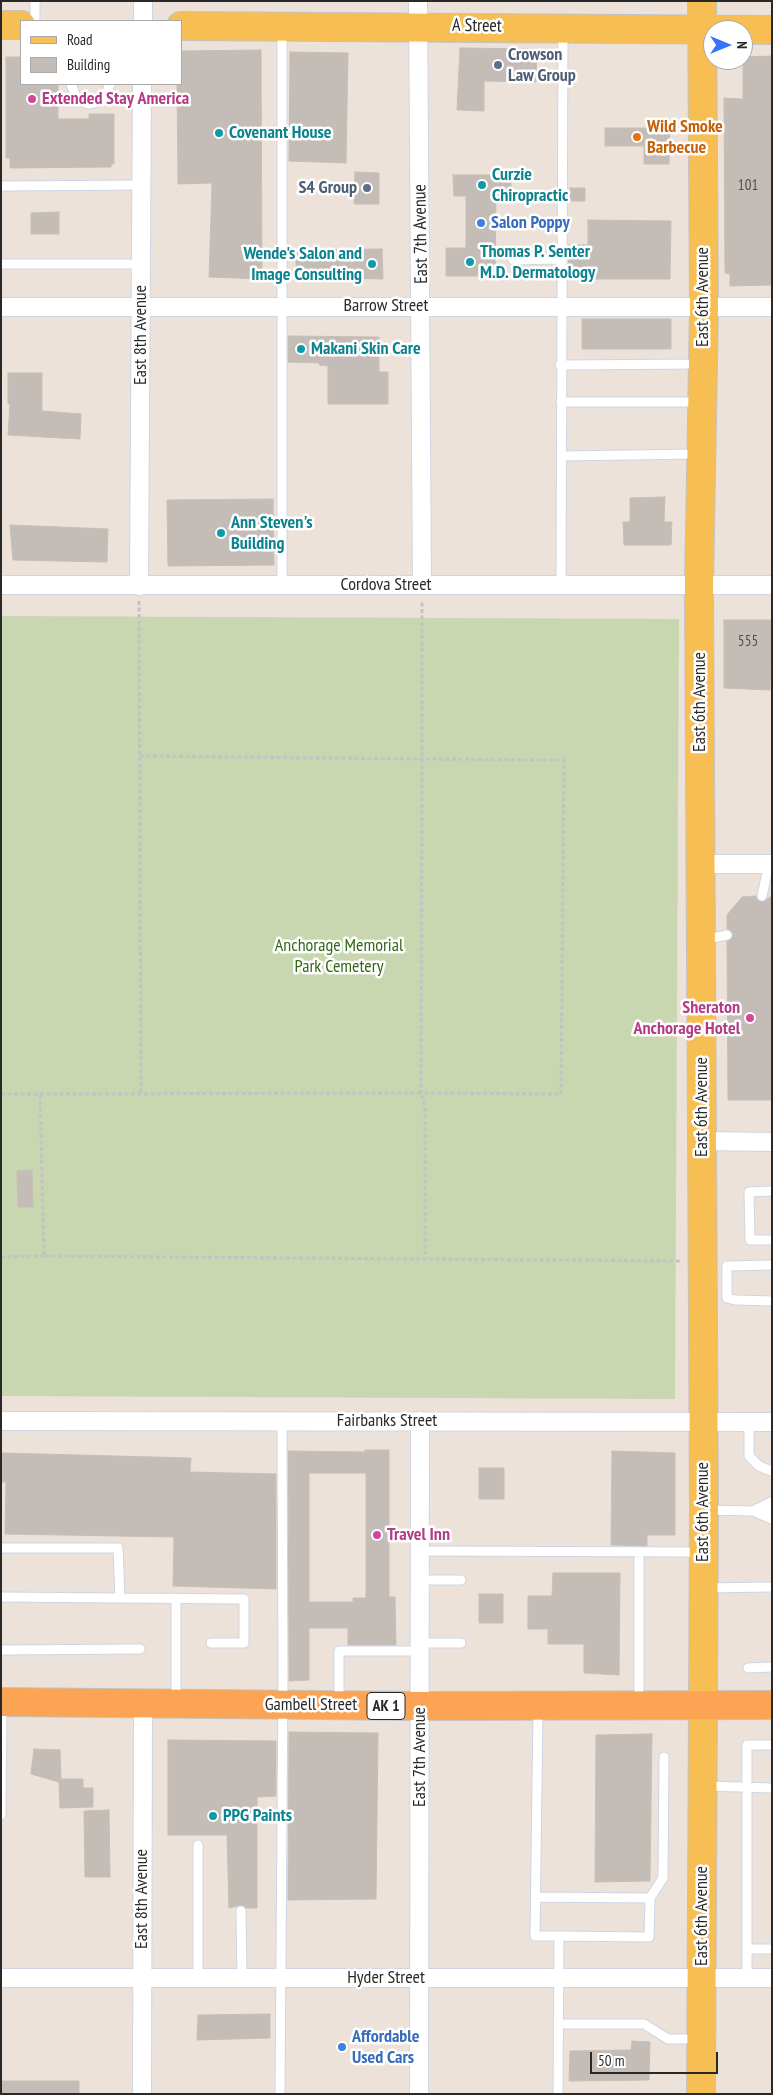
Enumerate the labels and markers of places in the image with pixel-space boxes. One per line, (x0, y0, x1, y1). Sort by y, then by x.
place label: Crowson Law Group (508, 44, 576, 86)
marker: Crowson Law Group (492, 59, 504, 71)
place label: Extended Stay America (42, 88, 189, 110)
marker: Extended Stay America (26, 93, 38, 105)
place label: Wild Smoke Barbecue (647, 116, 723, 158)
place label: Covenant House (229, 122, 331, 144)
marker: Covenant House (213, 127, 225, 139)
marker: Wild Smoke Barbecue (631, 131, 643, 143)
place label: Curzie Chiropractic (492, 164, 568, 206)
place label: S4 Group (298, 177, 357, 199)
marker: Curzie Chiropractic (476, 179, 488, 191)
marker: S4 Group (361, 182, 373, 194)
place label: Salon Poppy (491, 212, 570, 234)
marker: Salon Poppy (475, 217, 487, 229)
place label: Thomas P. Senter M.D. Dermatology (480, 241, 595, 284)
place label: Wende's Salon and Image Consulting (243, 243, 362, 286)
marker: Thomas P. Senter M.D. Dermatology (464, 256, 476, 268)
marker: Wende's Salon and Image Consulting (366, 258, 378, 270)
place label: Makani Skin Care (311, 338, 421, 360)
marker: Makani Skin Care (295, 343, 307, 355)
place label: Ann Steven's Building (231, 512, 312, 554)
marker: Ann Steven's Building (215, 527, 227, 539)
place label: Sheraton Anchorage Hotel (634, 997, 740, 1040)
marker: Sheraton Anchorage Hotel (744, 1012, 756, 1024)
place label: Travel Inn (387, 1524, 450, 1546)
marker: Travel Inn (371, 1529, 383, 1541)
place label: PPG Paints (223, 1805, 292, 1827)
marker: PPG Paints (207, 1810, 219, 1822)
place label: Affordable Used Cars (352, 2026, 419, 2068)
marker: Affordable Used Cars (336, 2041, 348, 2053)

